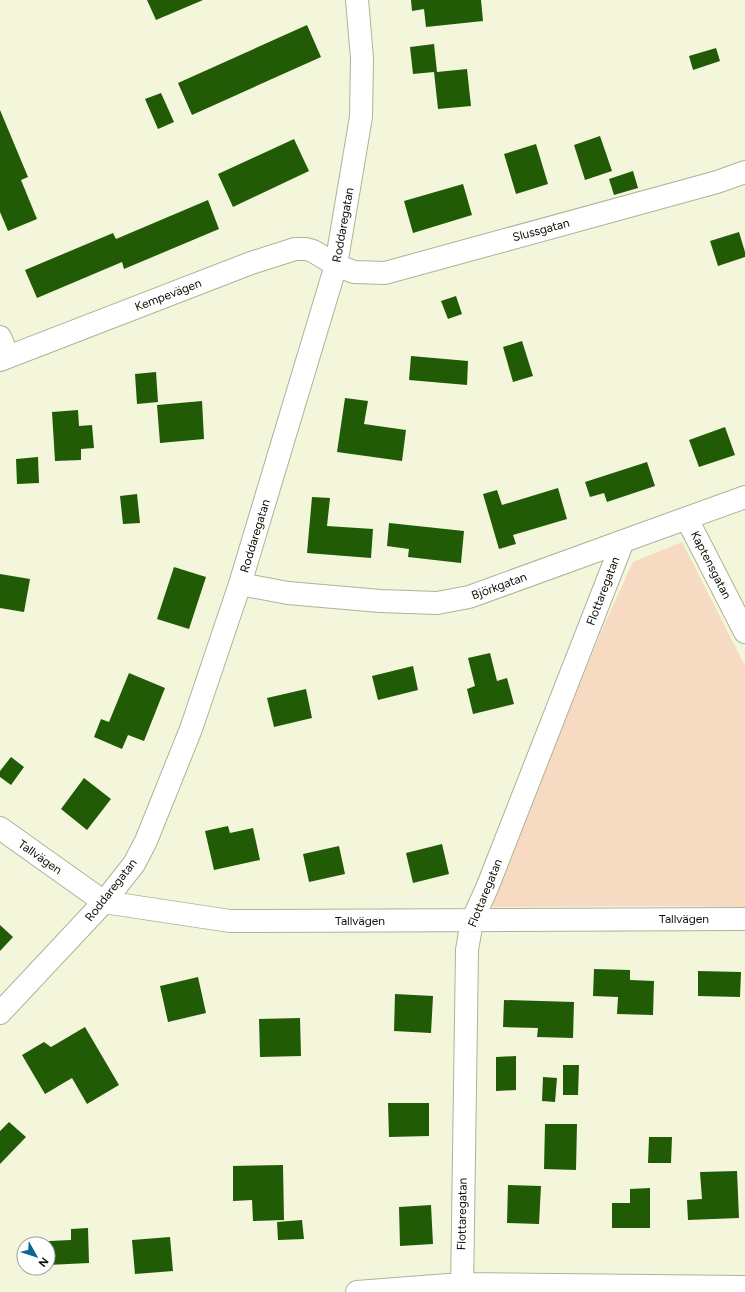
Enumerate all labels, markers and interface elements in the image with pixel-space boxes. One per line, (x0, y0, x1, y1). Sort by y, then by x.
street label: Roddaregatan (330, 186, 357, 264)
street label: Slussgatan (511, 216, 571, 244)
street label: Kempevägen (133, 276, 204, 314)
street label: Roddaregatan (237, 497, 273, 574)
street label: Kaptensgatan (688, 529, 734, 602)
street label: Flottaregatan (583, 554, 623, 627)
street label: Björkgatan (469, 569, 529, 602)
street label: Tallvägen (16, 837, 65, 877)
street label: Roddaregatan (82, 856, 140, 924)
street label: Flottaregatan (465, 857, 505, 929)
street label: Tallvägen (659, 912, 709, 926)
street label: Tallvägen (335, 914, 385, 928)
street label: Flottaregatan (454, 1177, 470, 1250)
north arrow (16, 1236, 56, 1276)
text: N (36, 1255, 51, 1269)

